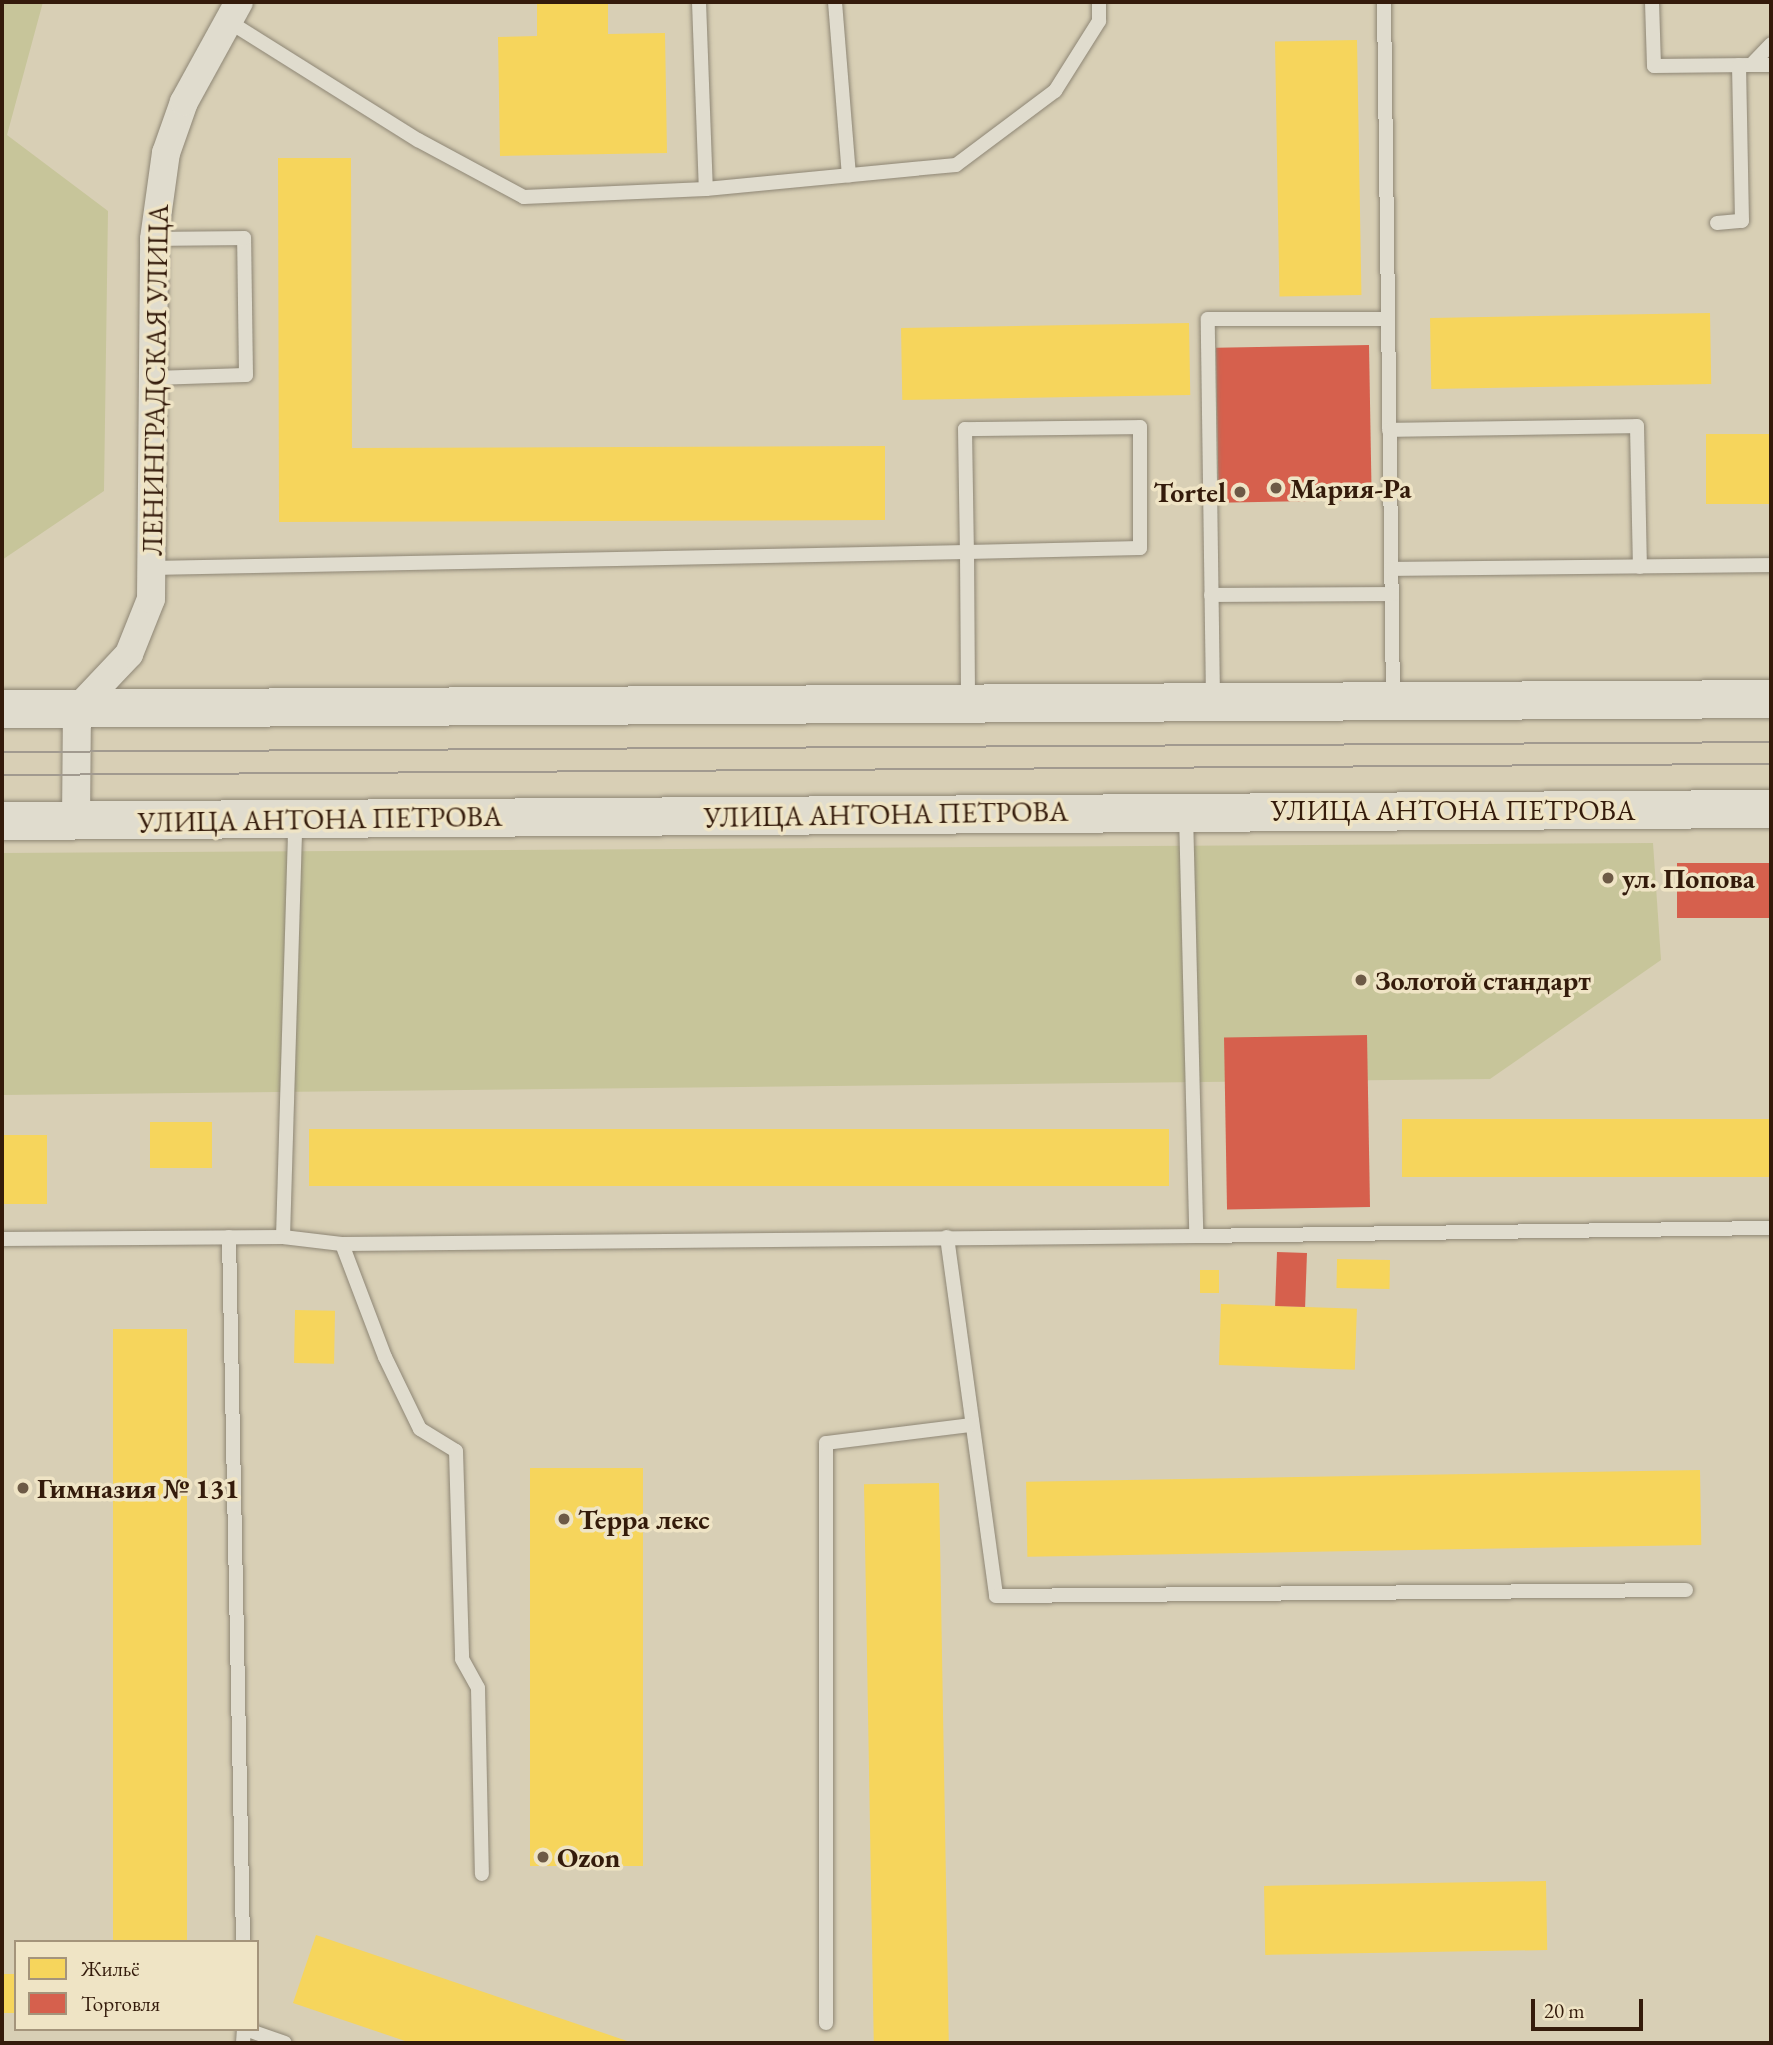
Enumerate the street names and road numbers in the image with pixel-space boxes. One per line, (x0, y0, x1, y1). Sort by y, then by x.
street label: ЛЕНИНГРАДСКАЯ УЛИЦА (135, 204, 175, 556)
street label: УЛИЦА АНТОНА ПЕТРОВА (1271, 793, 1635, 827)
street label: УЛИЦА АНТОНА ПЕТРОВА (703, 794, 1069, 834)
street label: УЛИЦА АНТОНА ПЕТРОВА (137, 799, 503, 839)

